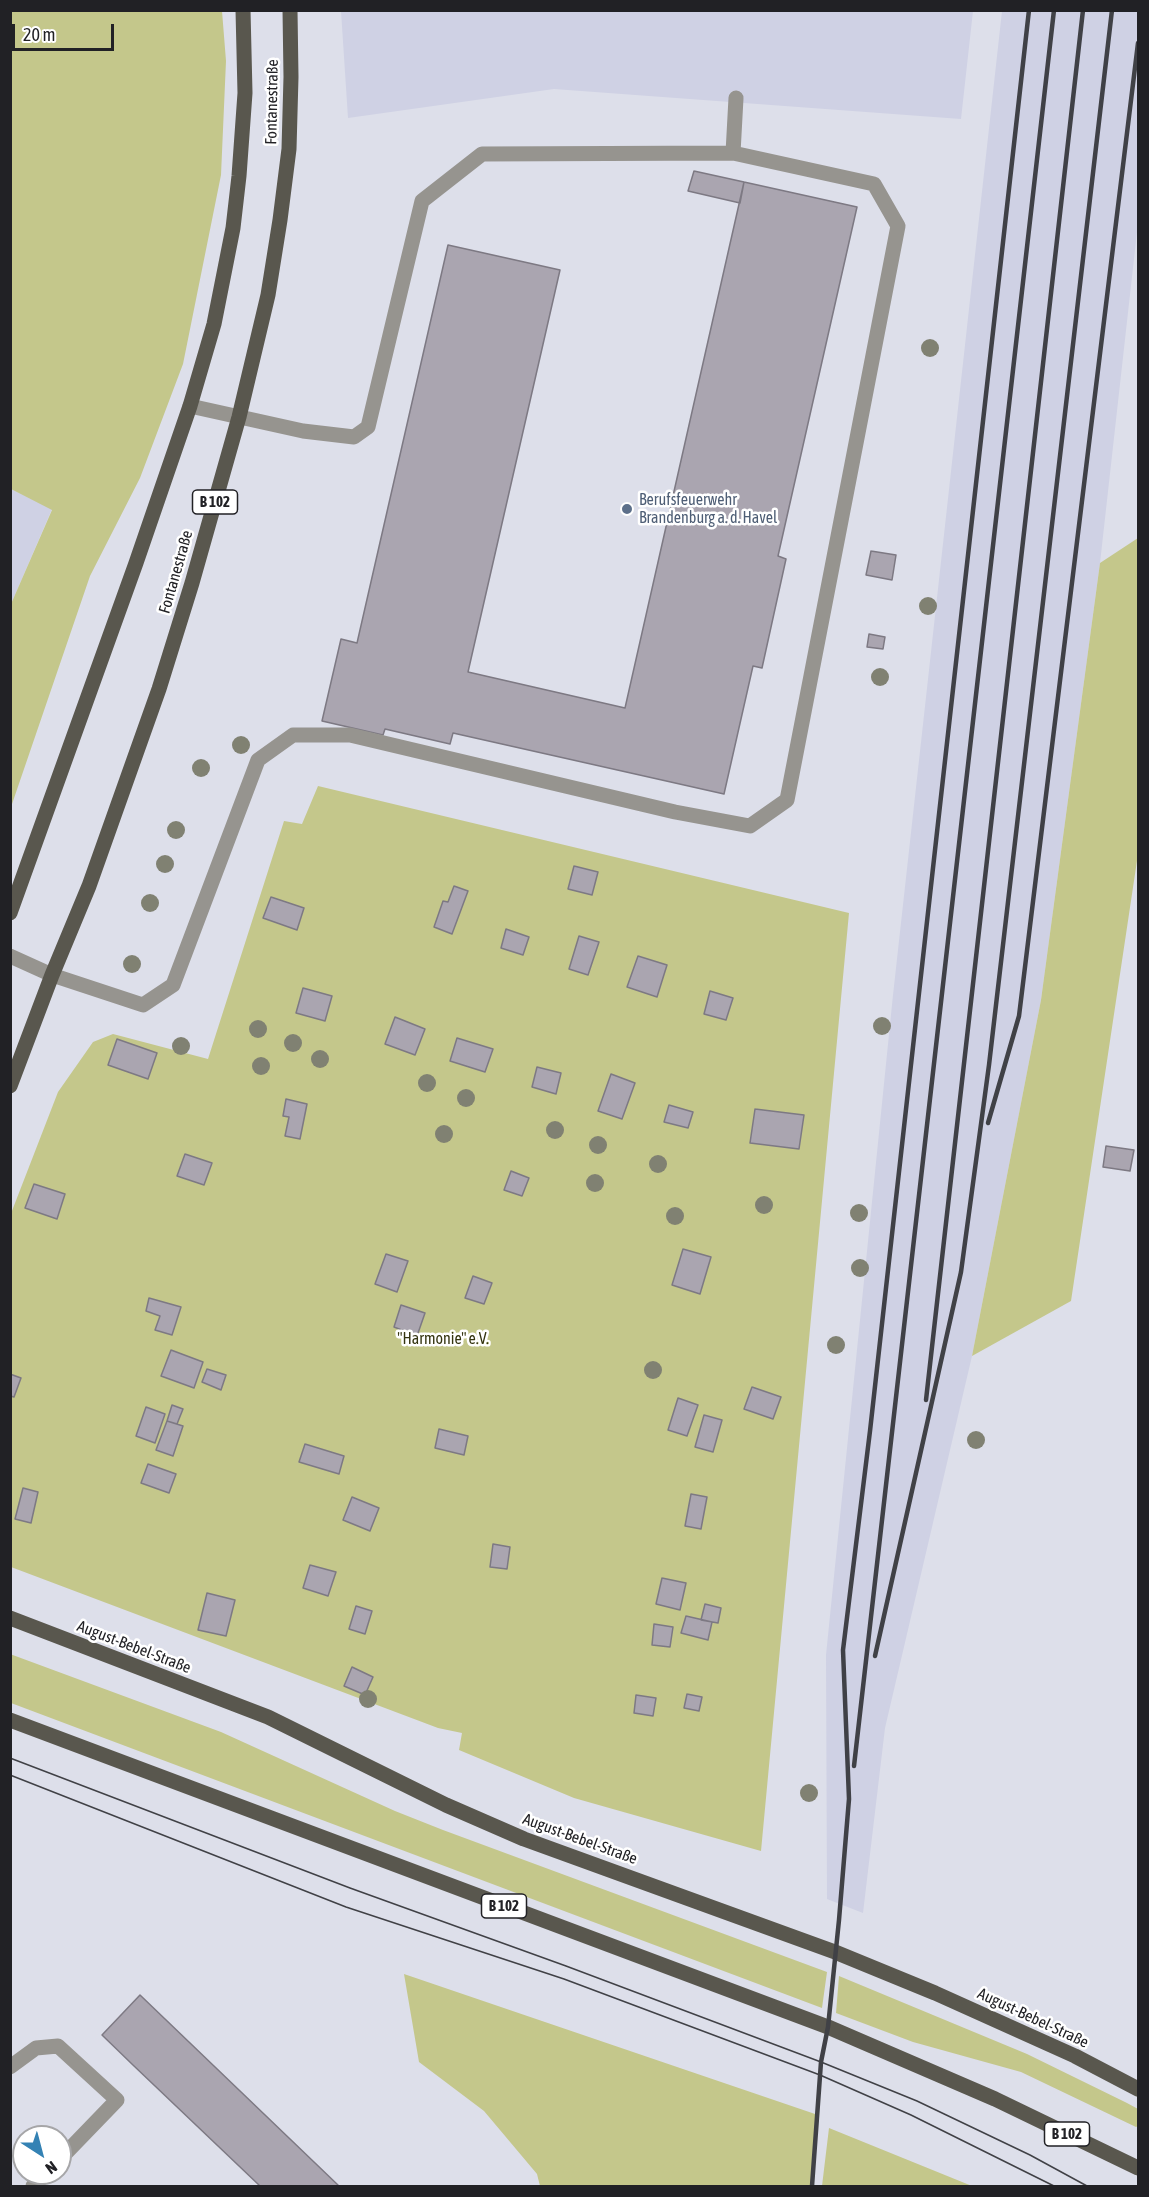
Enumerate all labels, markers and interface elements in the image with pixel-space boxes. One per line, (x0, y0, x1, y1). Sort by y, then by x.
scale bar (15, 12, 117, 50)
text: 20 m (23, 24, 55, 45)
street label: Fontanestraße (262, 59, 282, 145)
road number: B 102 (192, 490, 238, 514)
place label: Berufsfeuerwehr Brandenburg a. d. Havel (639, 490, 777, 528)
marker: Berufsfeuerwehr Brandenburg a. d. Havel (620, 502, 634, 516)
street label: Fontanestraße (155, 528, 197, 616)
park label: "Harmonie" e.V. (397, 1329, 489, 1349)
street label: August-Bebel-Straße (74, 1616, 194, 1678)
street label: August-Bebel-Straße (520, 1809, 640, 1869)
road number: B 102 (482, 1894, 526, 1918)
street label: August-Bebel-Straße (974, 1984, 1092, 2052)
road number: B 102 (1044, 2122, 1090, 2146)
north arrow (12, 2125, 72, 2185)
text: N (42, 2158, 61, 2178)

